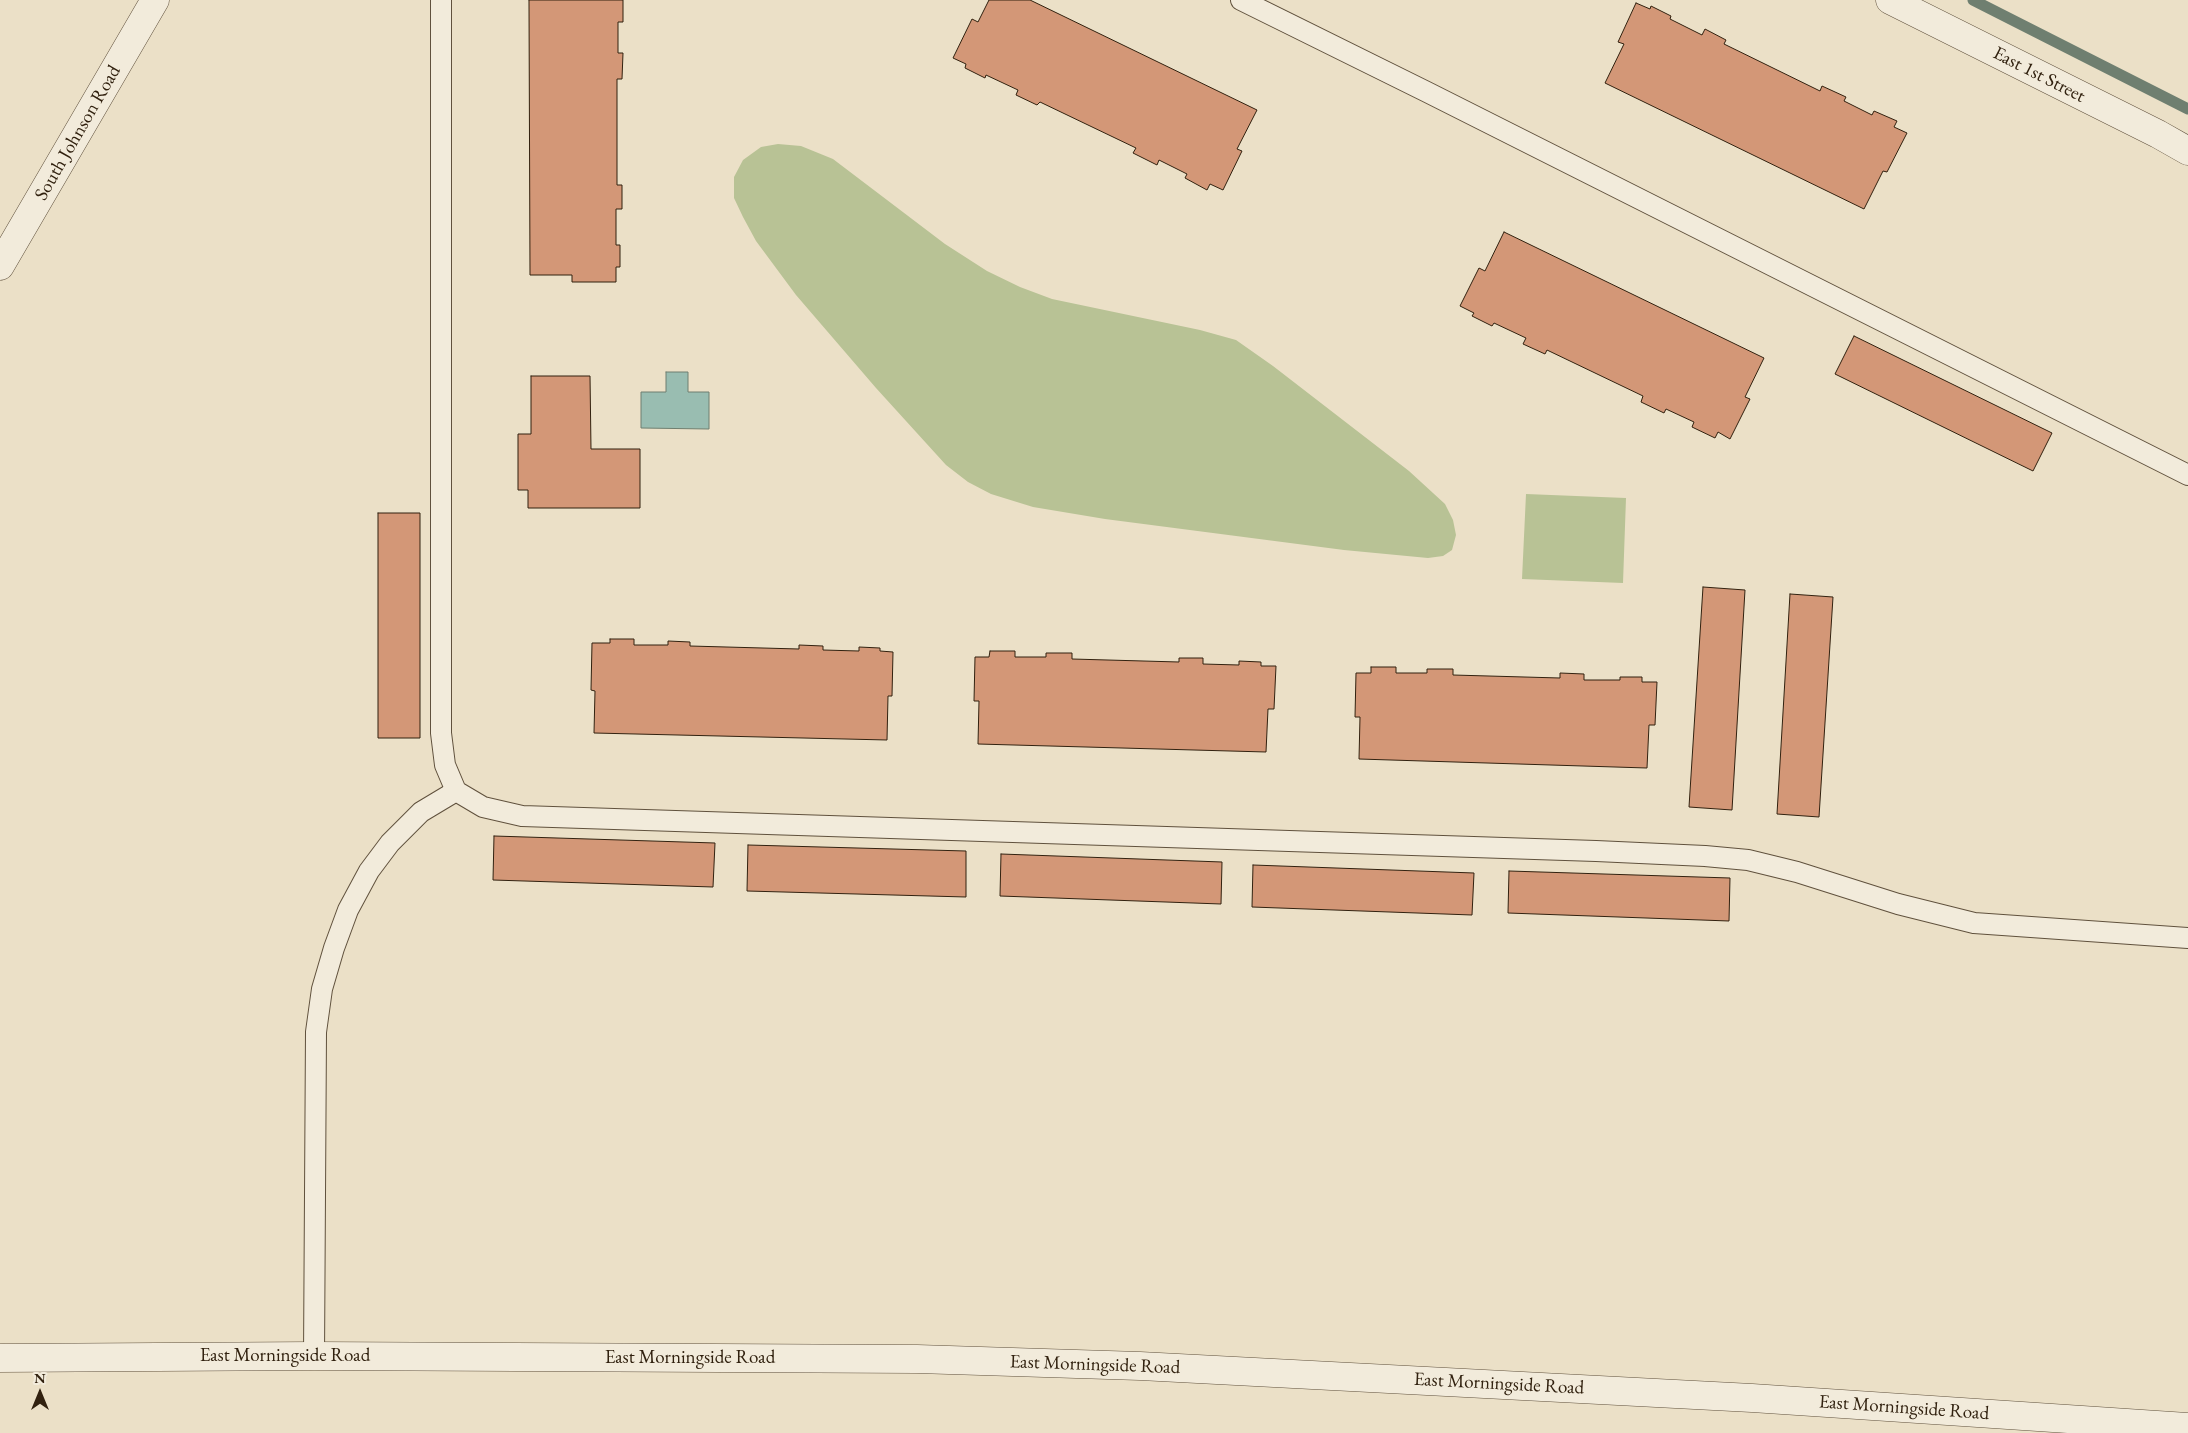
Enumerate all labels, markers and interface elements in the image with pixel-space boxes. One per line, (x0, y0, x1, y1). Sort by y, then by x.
street label: East 1st Street (1989, 42, 2089, 108)
street label: South Johnson Road (30, 61, 126, 205)
street label: East Morningside Road (200, 1345, 370, 1367)
street label: East Morningside Road (605, 1347, 775, 1369)
street label: East Morningside Road (1009, 1351, 1181, 1379)
north arrow (15, 1368, 65, 1418)
street label: East Morningside Road (1413, 1368, 1585, 1400)
text: N (34, 1369, 46, 1387)
street label: East Morningside Road (1818, 1391, 1990, 1425)

